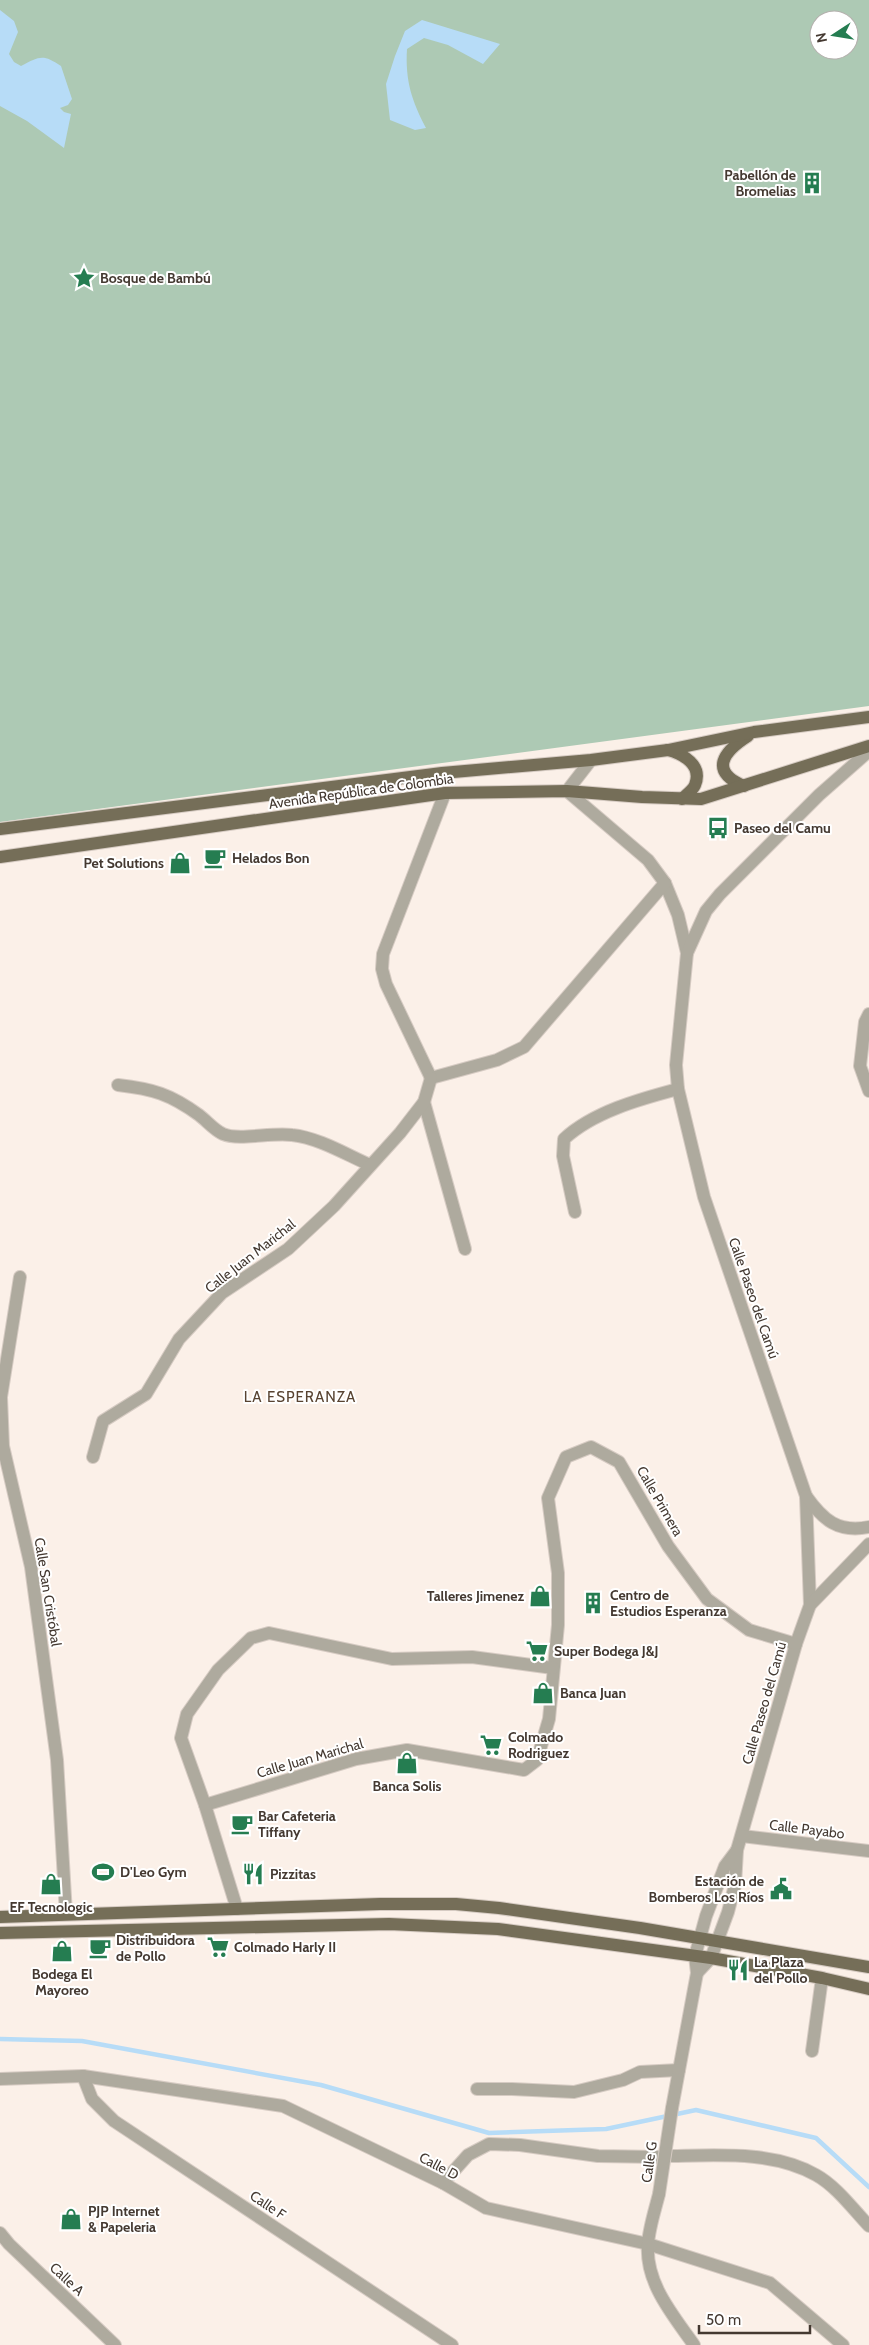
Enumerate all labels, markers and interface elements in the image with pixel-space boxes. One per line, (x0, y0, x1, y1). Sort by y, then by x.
north arrow (809, 10, 859, 60)
text: N (811, 31, 831, 44)
place label: Pabellón de Bromelias (724, 166, 796, 200)
building icon: Pabellón de Bromelias (799, 170, 825, 196)
place icon: Bosque de Bambú (71, 265, 97, 291)
place label: Bosque de Bambú (100, 269, 211, 287)
street label: Avenida República de Colombia (268, 769, 455, 813)
bus stop icon: Paseo del Camu (705, 815, 731, 841)
place label: Paseo del Camu (734, 819, 831, 837)
cafe icon: Helados Bon (202, 845, 228, 871)
place label: Helados Bon (232, 849, 309, 867)
shop icon: Pet Solutions (167, 850, 193, 876)
place label: Pet Solutions (83, 854, 164, 872)
street label: Calle Juan Marichal (201, 1215, 299, 1297)
street label: Calle Paseo del Camú (725, 1235, 783, 1361)
district label: LA ESPERANZA (244, 1388, 356, 1406)
street label: Calle Primera (633, 1463, 687, 1540)
street label: Calle San Cristóbal (31, 1536, 66, 1648)
shop icon: Talleres Jimenez (527, 1583, 553, 1609)
place label: Centro de Estudios Esperanza (610, 1586, 727, 1620)
place label: Talleres Jimenez (427, 1587, 524, 1605)
building icon: Centro de Estudios Esperanza (580, 1590, 606, 1616)
supermarket icon: Super Bodega J&J (524, 1638, 550, 1664)
street label: Calle Paseo del Camú (738, 1640, 790, 1766)
place label: Super Bodega J&J (554, 1642, 659, 1660)
shop icon: Banca Juan (530, 1680, 556, 1706)
place label: Banca Juan (560, 1684, 626, 1702)
place label: Colmado Rodriguez (508, 1728, 569, 1762)
supermarket icon: Colmado Rodriguez (478, 1732, 504, 1758)
street label: Calle Juan Marichal (255, 1734, 366, 1782)
shop icon: Banca Solis (394, 1750, 420, 1776)
place label: Banca Solis (372, 1777, 442, 1795)
place label: Bar Cafeteria Tiffany (258, 1807, 336, 1841)
cafe icon: Bar Cafeteria Tiffany (229, 1811, 255, 1837)
street label: Calle Payabo (768, 1815, 846, 1843)
sports icon: D'Leo Gym (90, 1859, 116, 1885)
restaurant icon: Pizzitas (240, 1861, 266, 1887)
place label: D'Leo Gym (120, 1863, 187, 1881)
place label: Pizzitas (270, 1865, 316, 1883)
shop icon: EF Tecnologic (38, 1871, 64, 1897)
place label: Estación de Bomberos Los Ríos (648, 1872, 764, 1906)
public building icon: Estación de Bomberos Los Ríos (768, 1876, 794, 1902)
place label: EF Tecnologic (9, 1898, 93, 1916)
place label: Distribuidora de Pollo (116, 1931, 195, 1965)
supermarket icon: Colmado Harly II (205, 1934, 231, 1960)
cafe icon: Distribuidora de Pollo (87, 1935, 113, 1961)
shop icon: Bodega El Mayoreo (49, 1938, 75, 1964)
place label: Colmado Harly II (234, 1938, 336, 1956)
place label: La Plaza del Pollo (754, 1953, 807, 1987)
restaurant icon: La Plaza del Pollo (725, 1957, 751, 1983)
place label: Bodega El Mayoreo (32, 1965, 93, 1999)
street label: Calle G (637, 2140, 661, 2184)
street label: Calle D (416, 2148, 462, 2184)
street label: Calle F (247, 2186, 290, 2224)
place label: PJP Internet & Papeleria (88, 2202, 160, 2236)
shop icon: PJP Internet & Papeleria (58, 2206, 84, 2232)
street label: Calle A (46, 2258, 88, 2300)
scale bar (699, 2302, 810, 2334)
text: 50 m (706, 2311, 741, 2329)

